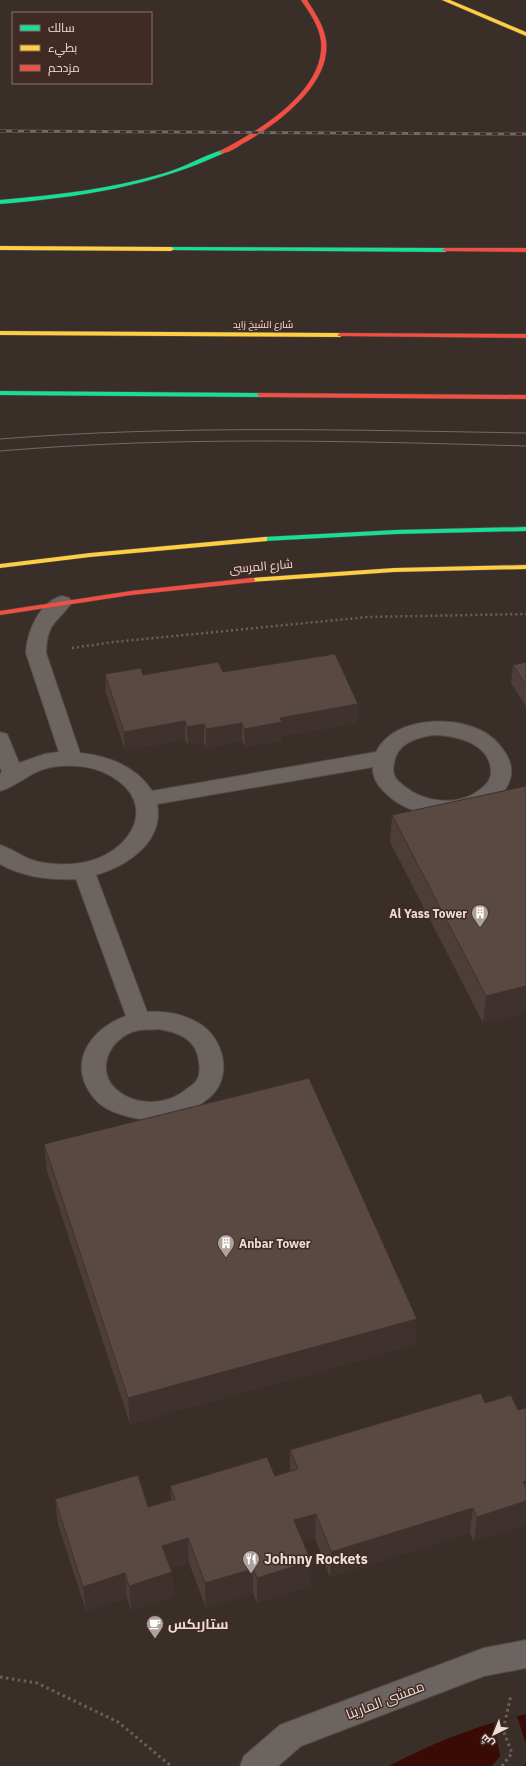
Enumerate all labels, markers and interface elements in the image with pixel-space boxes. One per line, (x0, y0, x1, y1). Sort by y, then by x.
legend (12, 12, 152, 84)
text: سالك (48, 20, 75, 35)
text: بطيء (48, 40, 77, 58)
text: مزدحم (48, 60, 80, 76)
street label: شارع الشيخ زايد (233, 318, 293, 331)
street label: شارع المرسى (229, 556, 294, 577)
building icon: Al Yass Tower (470, 903, 490, 928)
place label: Al Yass Tower (389, 906, 467, 921)
building icon: Anbar Tower (216, 1233, 236, 1258)
place label: Anbar Tower (239, 1236, 311, 1251)
restaurant icon: Johnny Rockets (241, 1549, 261, 1574)
place label: Johnny Rockets (264, 1550, 368, 1568)
cafe icon: ستاربكس (145, 1614, 165, 1639)
place label: ستاربكس (168, 1615, 228, 1633)
street label: ممشى المارينا (343, 1677, 427, 1723)
north arrow (474, 1714, 514, 1754)
text: ش (477, 1731, 497, 1751)

